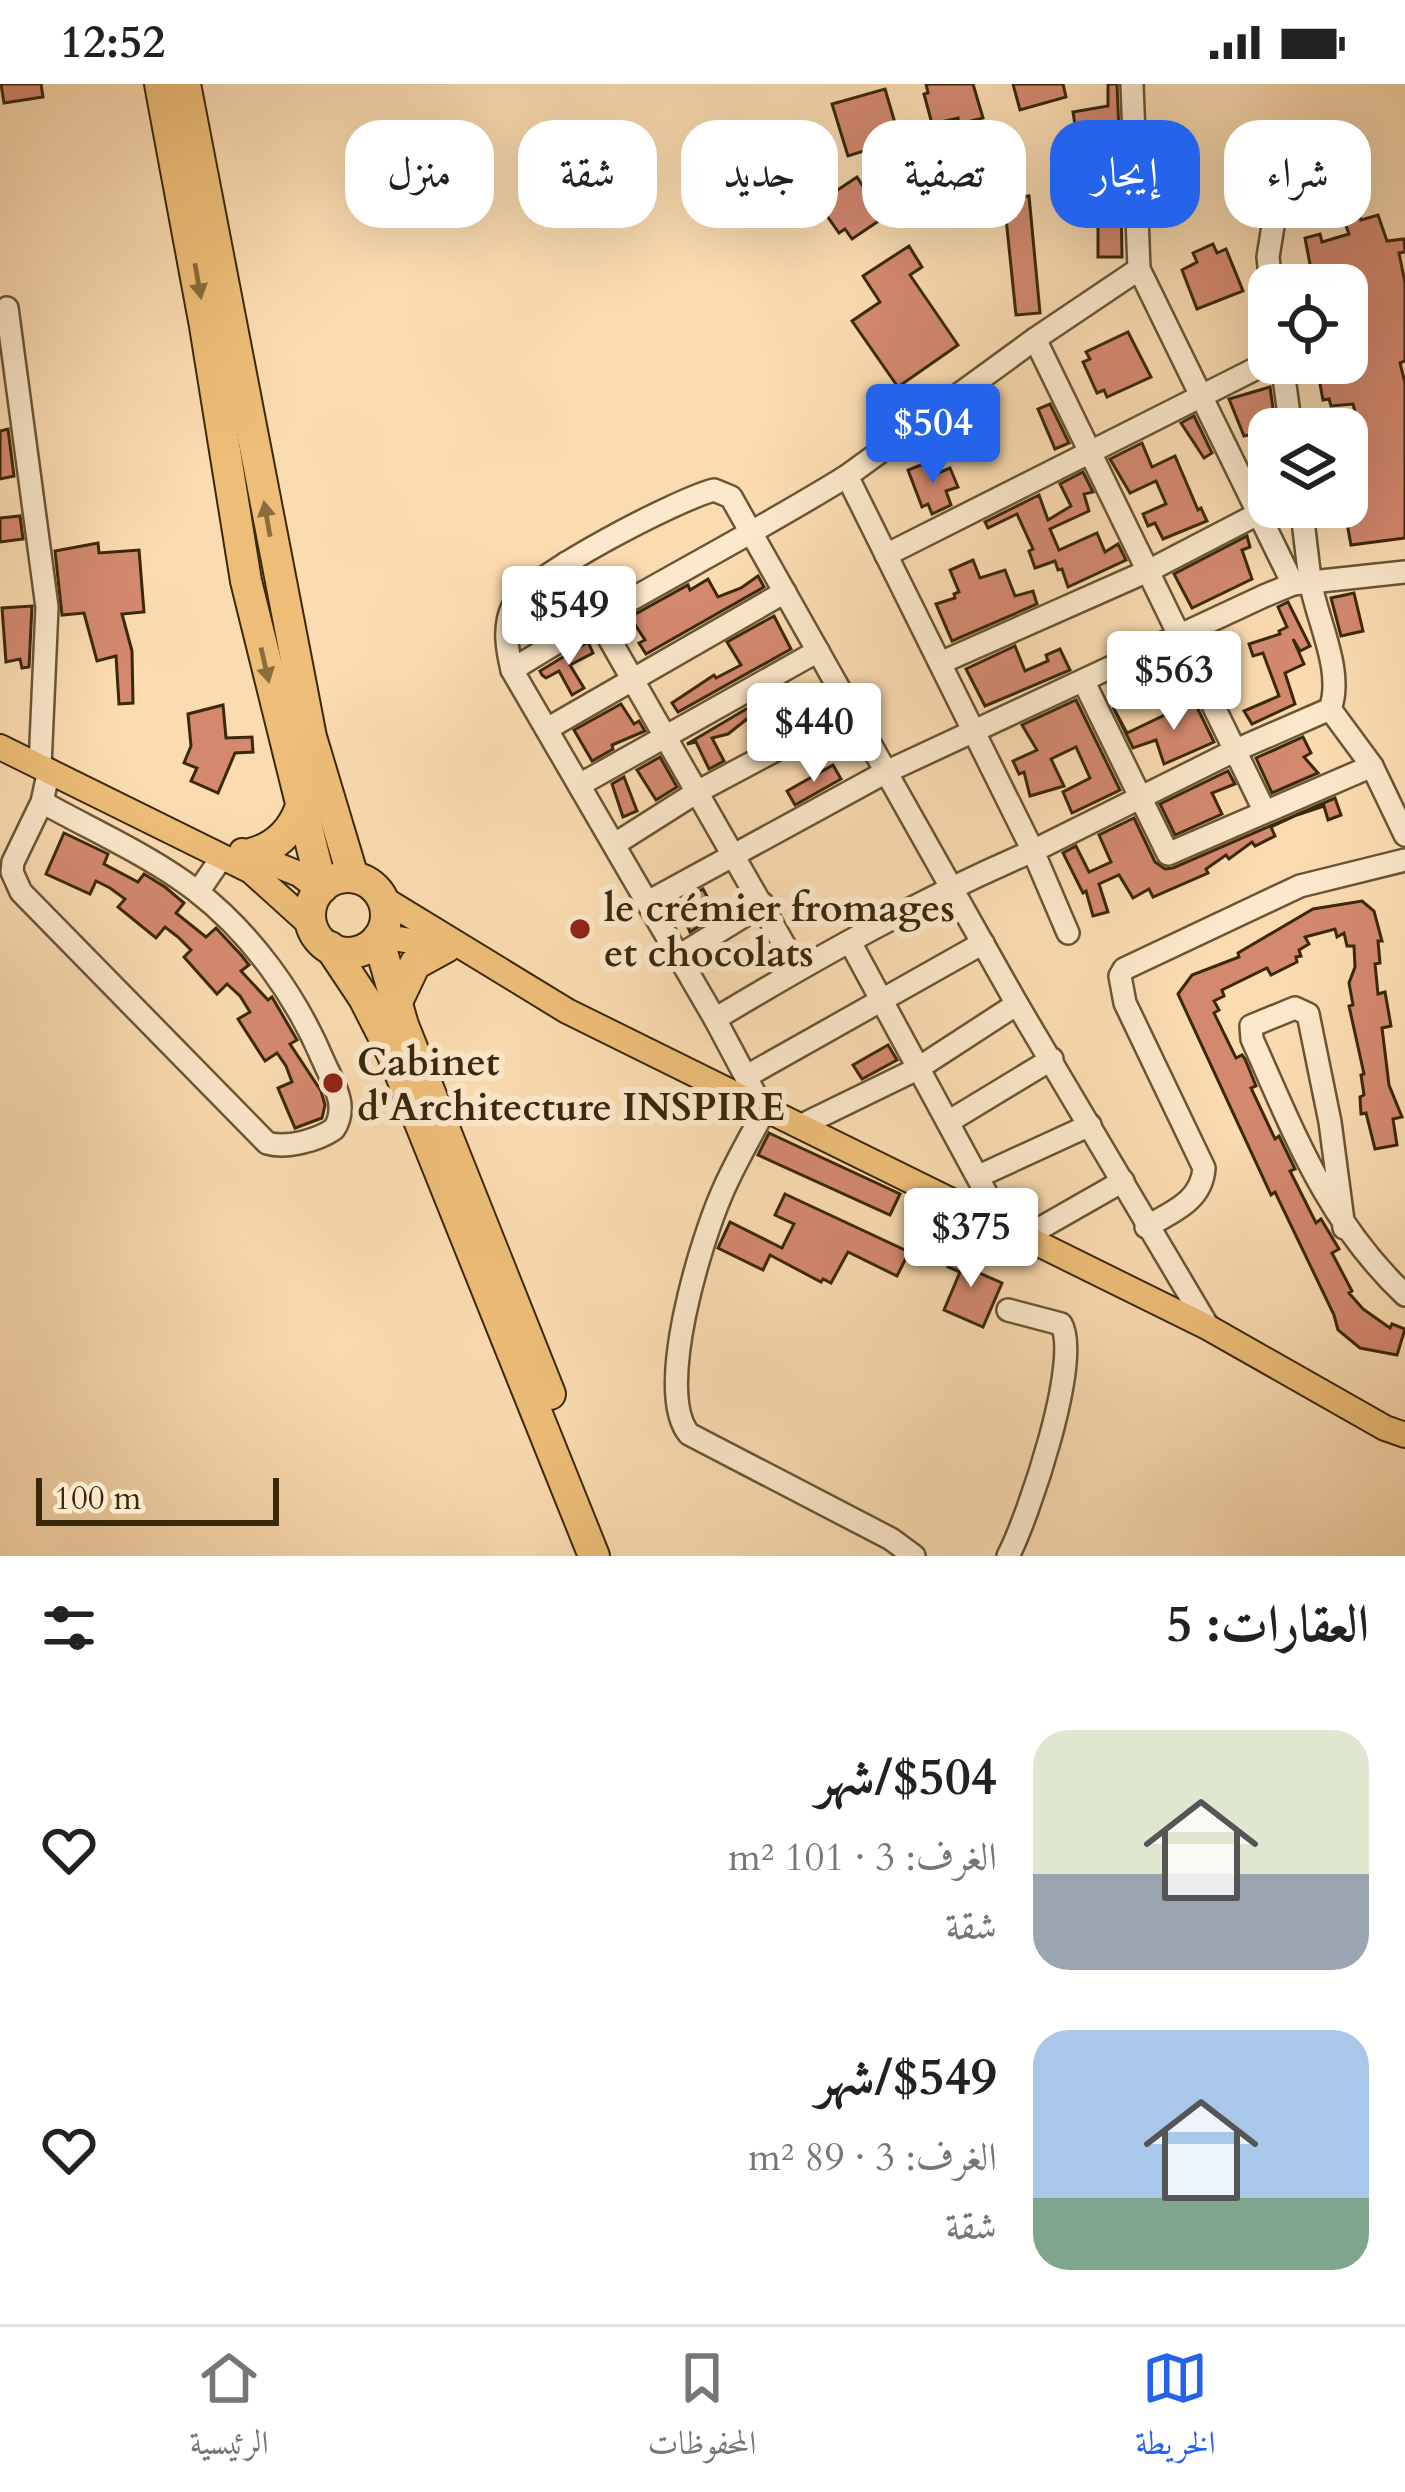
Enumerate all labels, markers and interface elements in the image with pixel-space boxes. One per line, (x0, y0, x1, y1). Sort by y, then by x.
text: 12:52 (60, 12, 165, 73)
chip: منزل (345, 120, 494, 228)
chip: شقة (518, 120, 657, 228)
chip: جديد (681, 120, 838, 228)
chip: تصفية (862, 120, 1026, 228)
chip: إيجار (1050, 120, 1200, 228)
chip: شراء (1224, 120, 1371, 228)
one-way arrow (189, 263, 207, 301)
map controls (1248, 264, 1368, 528)
button: locate (1248, 264, 1368, 384)
pin: $504 (862, 384, 1004, 486)
text: $504 (893, 396, 973, 449)
button: layers (1248, 408, 1368, 528)
one-way arrow (258, 500, 277, 537)
pin: $549 (498, 566, 640, 668)
text: $549 (529, 578, 609, 631)
pin: $563 (1103, 631, 1245, 733)
text: $563 (1134, 643, 1214, 696)
one-way arrow (256, 647, 275, 684)
pin: $440 (743, 683, 885, 785)
text: $440 (774, 695, 854, 748)
place label: le crémier fromages et chocolats (604, 882, 955, 980)
marker: le crémier fromages et chocolats (567, 916, 593, 942)
place label: Cabinet d'Architecture INSPIRE (357, 1036, 785, 1134)
marker: Cabinet d'Architecture INSPIRE (320, 1070, 346, 1096)
pin: $375 (900, 1188, 1042, 1290)
text: $375 (931, 1200, 1011, 1253)
scale bar (36, 1472, 279, 1525)
text: 100 m (54, 1476, 141, 1521)
text: العقارات: 5 (1166, 1590, 1369, 1660)
icon: filters (36, 1595, 102, 1661)
text: $504/شهر (816, 1743, 997, 1813)
icon: home (1129, 1778, 1273, 1922)
icon: heart (36, 1817, 102, 1883)
text: الغرف: 3 · 101 m² (728, 1831, 997, 1884)
text: شقة (945, 1900, 997, 1953)
text: $549/شهر (816, 2043, 997, 2113)
icon: home (1129, 2078, 1273, 2222)
icon: heart (36, 2117, 102, 2183)
text: الغرف: 3 · 89 m² (748, 2131, 997, 2184)
text: شقة (945, 2200, 997, 2253)
tab: الرئيسية (189, 2345, 269, 2475)
tab: المحفوظات (648, 2345, 756, 2475)
tab: الخريطة (1135, 2345, 1216, 2475)

